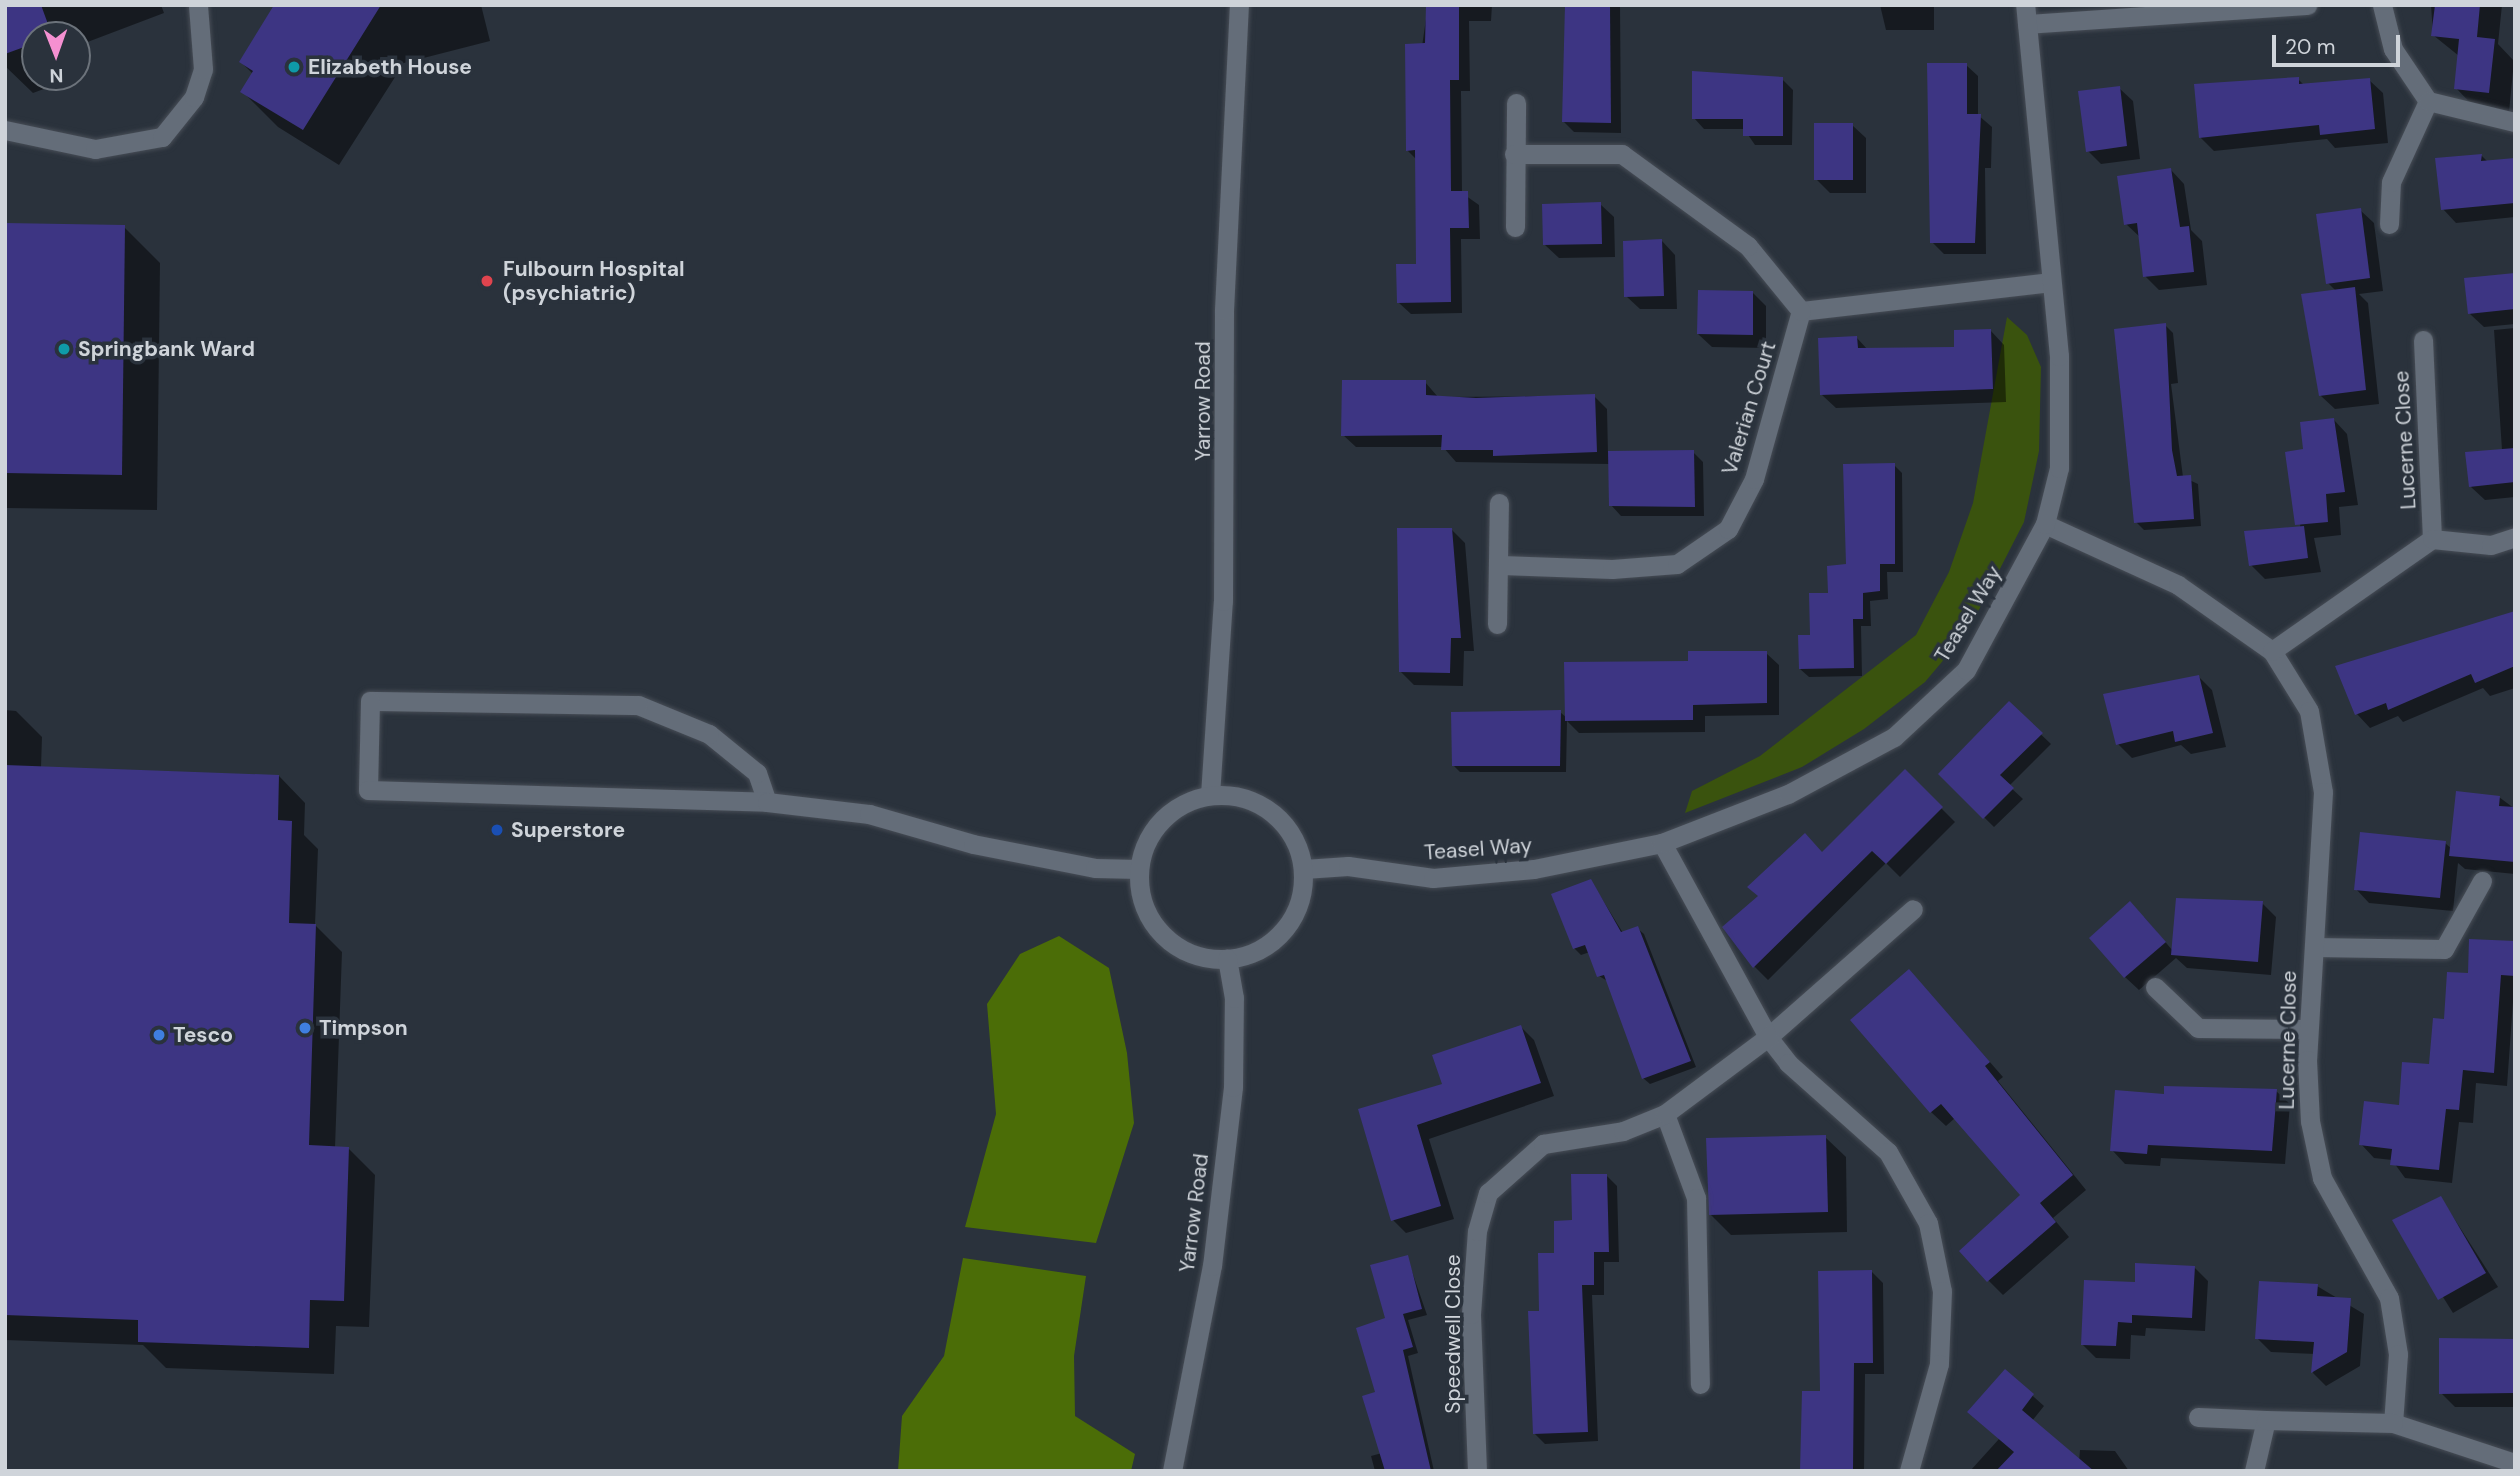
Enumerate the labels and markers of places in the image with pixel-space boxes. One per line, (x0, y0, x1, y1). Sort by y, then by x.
place label: Elizabeth House (308, 54, 472, 80)
marker: Elizabeth House (286, 59, 302, 75)
place label: Fulbourn Hospital (psychiatric) (503, 256, 685, 306)
marker: Fulbourn Hospital (psychiatric) (477, 271, 497, 291)
place label: Springbank Ward (78, 336, 255, 362)
marker: Springbank Ward (56, 341, 72, 357)
place label: Superstore (511, 817, 625, 843)
marker: Superstore (489, 822, 505, 838)
place label: Timpson (319, 1015, 408, 1041)
marker: Timpson (297, 1020, 313, 1036)
place label: Tesco (173, 1022, 233, 1048)
marker: Tesco (151, 1027, 167, 1043)

